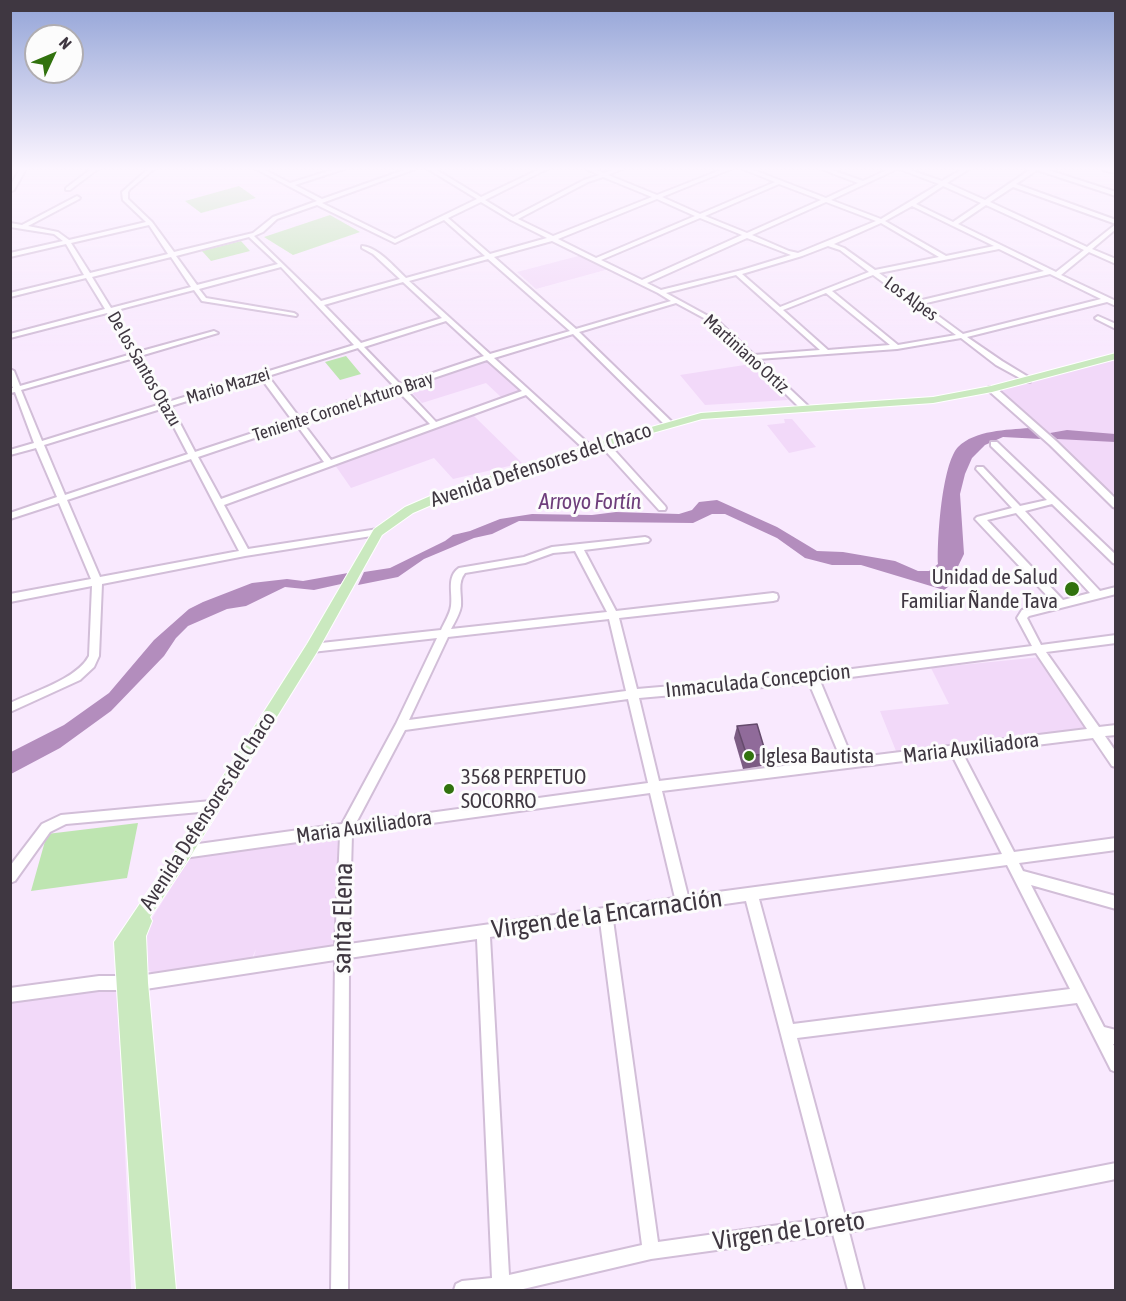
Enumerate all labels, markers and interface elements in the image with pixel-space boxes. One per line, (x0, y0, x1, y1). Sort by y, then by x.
north arrow (24, 24, 84, 84)
text: N (56, 33, 75, 53)
street label: Los Alpes (880, 272, 942, 326)
street label: De los Santos Otazu (102, 308, 186, 430)
street label: Martiniano Ortiz (699, 310, 793, 398)
street label: Mario Mazzei (184, 363, 272, 409)
street label: Teniente Coronel Arturo Bray (250, 368, 436, 446)
street label: Avenida Defensores del Chaco (427, 417, 655, 513)
water label: Arroyo Fortín (539, 489, 641, 515)
place label: Unidad de Salud Familiar Ñande Tava (901, 564, 1058, 614)
marker: Unidad de Salud Familiar Ñande Tava (1063, 580, 1081, 598)
street label: Inmaculada Concepcion (664, 659, 852, 703)
street label: Avenida Defensores del Chaco (135, 707, 281, 915)
street label: Maria Auxiliadora (902, 727, 1040, 769)
place label: Iglesa Bautista (761, 743, 874, 769)
marker: Iglesa Bautista (742, 749, 756, 763)
place label: 3568 PERPETUO SOCORRO (461, 764, 586, 814)
marker: 3568 PERPETUO SOCORRO (442, 782, 456, 796)
street label: Maria Auxiliadora (295, 805, 433, 849)
street label: santa Elena (326, 862, 360, 974)
street label: Virgen de la Encarnación (490, 882, 724, 946)
street label: Virgen de Loreto (711, 1205, 867, 1257)

